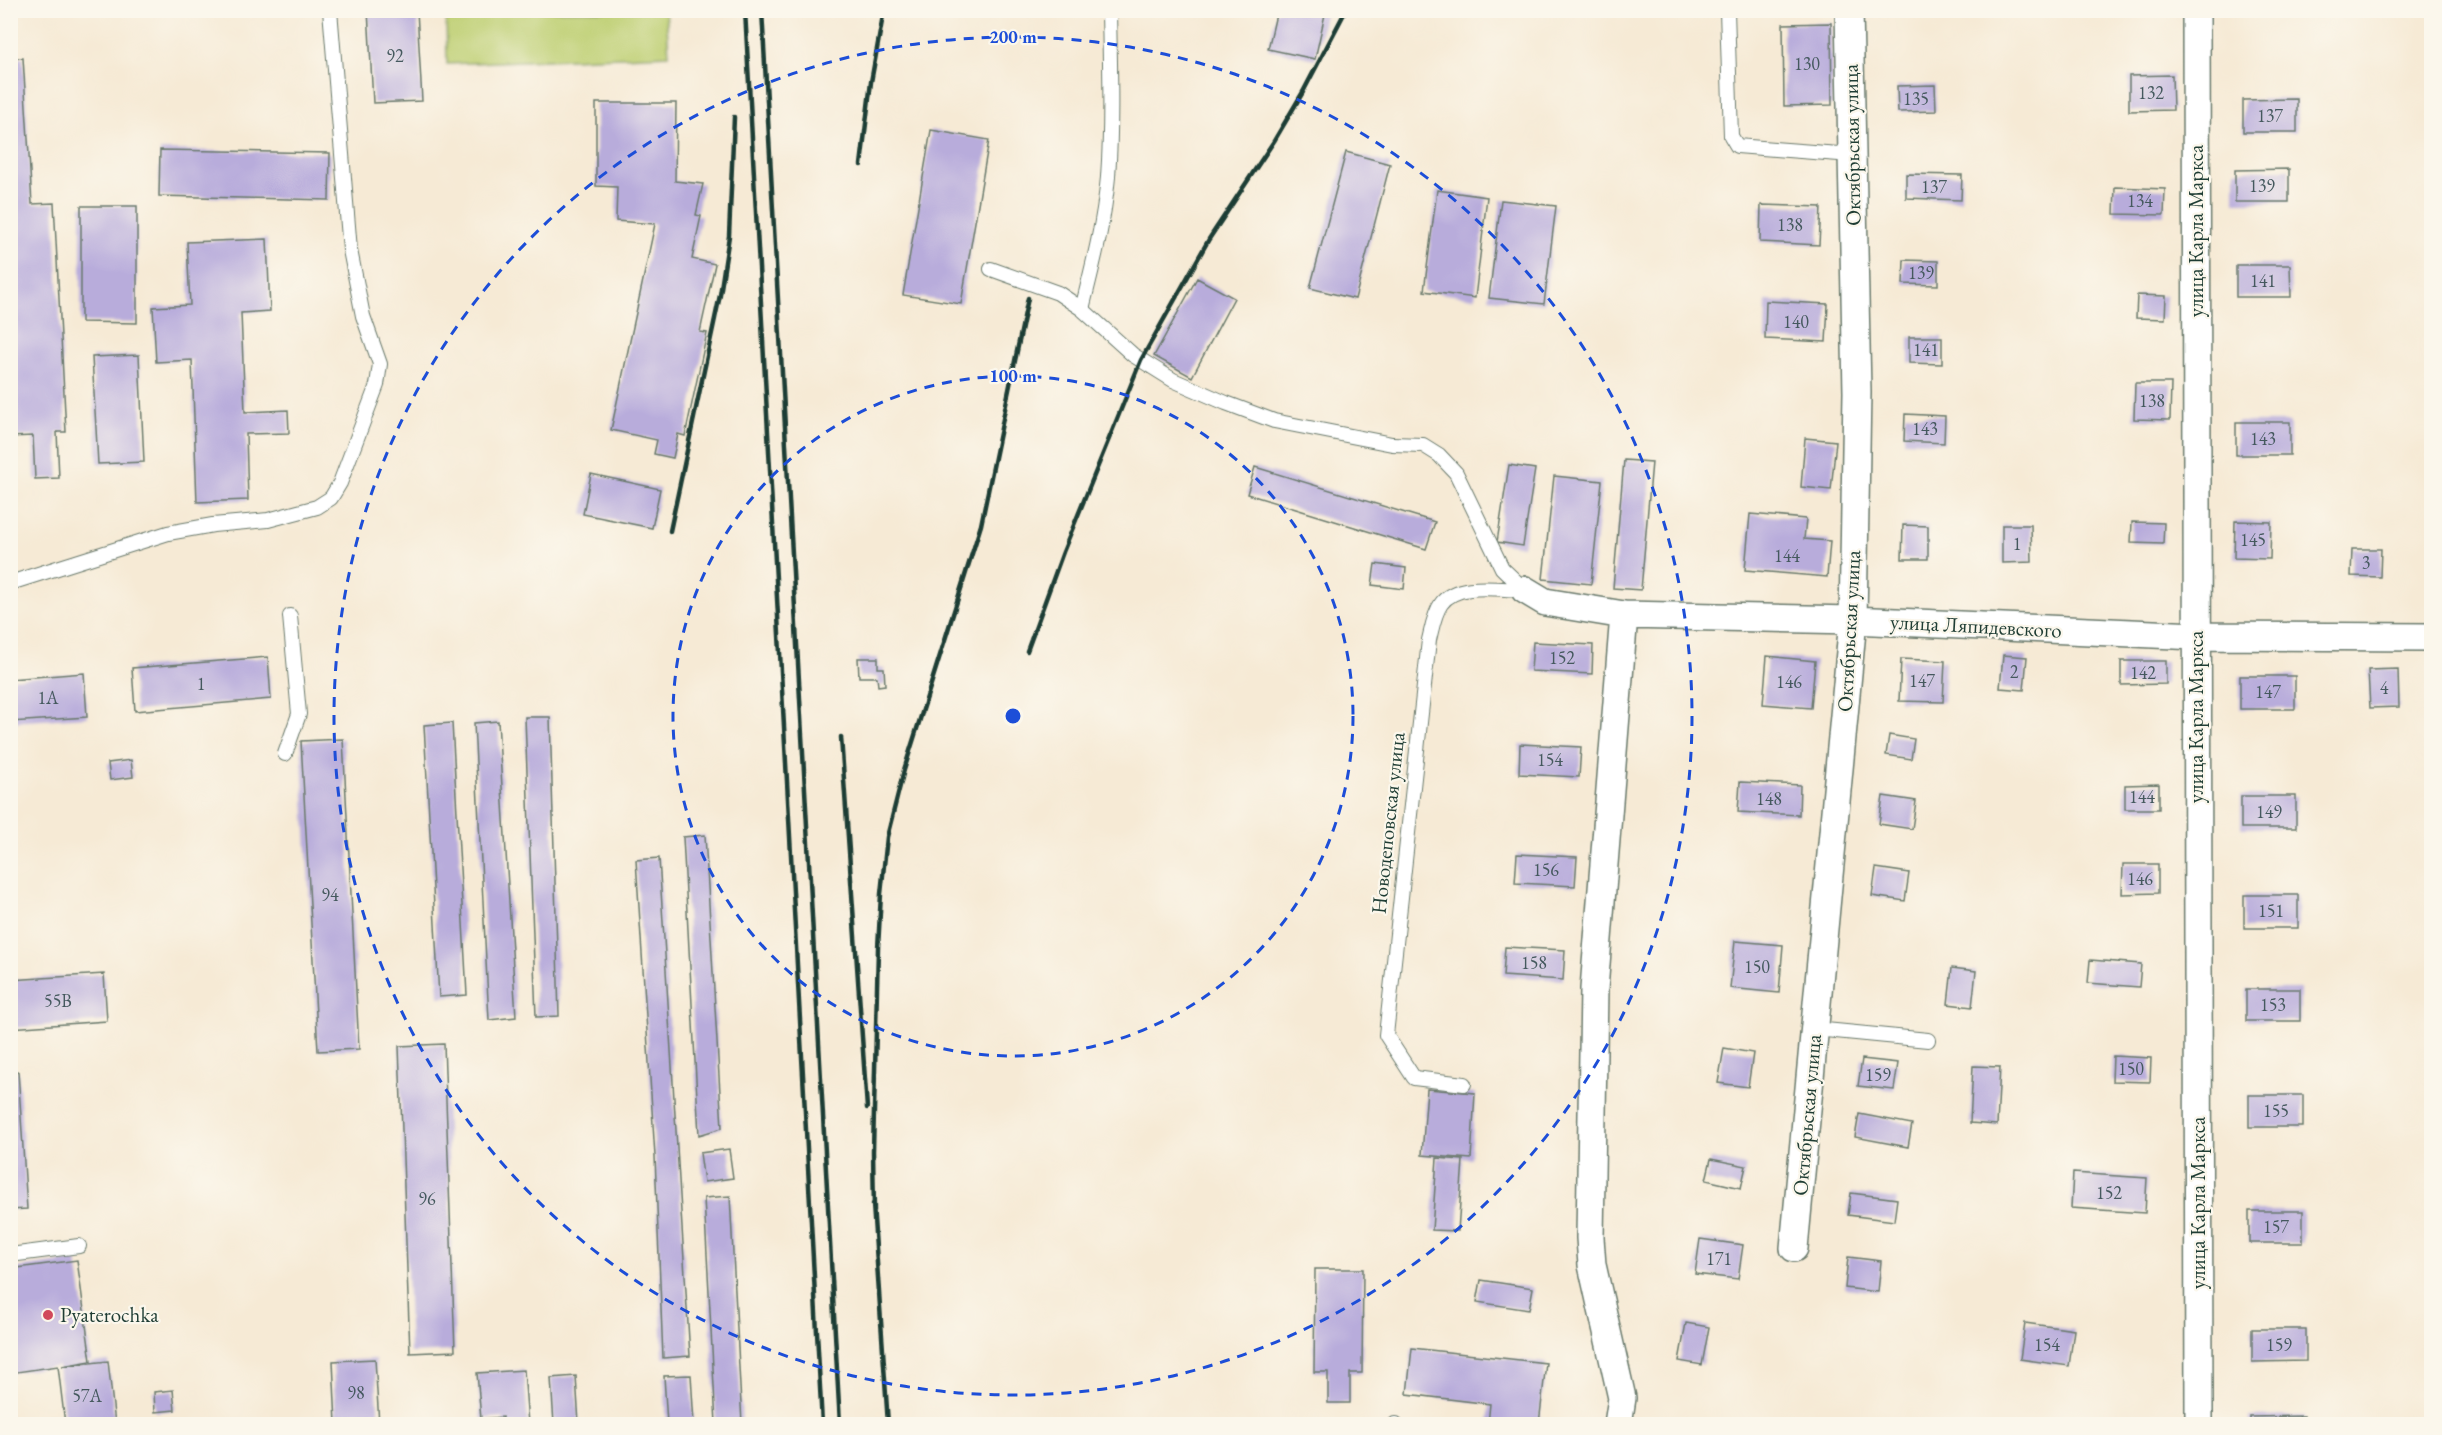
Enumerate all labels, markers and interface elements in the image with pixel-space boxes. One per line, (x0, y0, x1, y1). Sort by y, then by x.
text: 200 m (989, 25, 1037, 48)
house number: 92 (386, 44, 404, 67)
house number: 130 (1794, 52, 1820, 75)
street label: Октябрьская улица (1837, 63, 1866, 226)
house number: 132 (2138, 81, 2164, 104)
house number: 135 (1903, 87, 1929, 110)
house number: 137 (2257, 104, 2283, 127)
street label: улица Карла Маркса (2182, 144, 2209, 317)
house number: 139 (2249, 174, 2275, 197)
house number: 137 (1921, 175, 1947, 198)
house number: 134 (2127, 189, 2153, 212)
house number: 138 (1777, 213, 1803, 236)
house number: 139 (1908, 261, 1934, 284)
house number: 141 (2250, 269, 2276, 292)
house number: 140 (1783, 310, 1809, 333)
house number: 141 (1913, 338, 1939, 361)
text: 100 m (989, 364, 1037, 387)
house number: 138 (2139, 389, 2165, 412)
house number: 143 (1912, 417, 1938, 440)
house number: 143 (2250, 427, 2276, 450)
house number: 145 (2240, 528, 2266, 551)
house number: 1 (2013, 532, 2021, 555)
house number: 144 (1774, 544, 1800, 567)
street label: Октябрьская улица (1831, 549, 1866, 712)
house number: 3 (2362, 551, 2370, 574)
street label: улица Ляпидевского (1889, 608, 2063, 643)
street label: улица Карла Маркса (2182, 630, 2209, 803)
house number: 152 (1549, 646, 1575, 669)
house number: 2 (2010, 660, 2019, 683)
house number: 142 (2130, 661, 2156, 684)
house number: 147 (1909, 669, 1935, 692)
house number: 146 (1776, 670, 1802, 693)
house number: 1 (197, 672, 205, 695)
house number: 4 (2380, 676, 2389, 699)
house number: 147 (2255, 680, 2281, 703)
house number: 1А (37, 686, 59, 709)
centre of rings (1003, 706, 1023, 726)
street label: Новодеповская улица (1365, 730, 1411, 915)
house number: 154 (1537, 748, 1563, 771)
house number: 144 (2129, 785, 2155, 808)
house number: 148 (1756, 787, 1782, 810)
house number: 149 (2256, 800, 2282, 823)
house number: 156 (1533, 858, 1559, 881)
house number: 146 (2127, 867, 2153, 890)
house number: 94 (321, 883, 339, 906)
house number: 151 (2258, 899, 2284, 922)
house number: 158 (1521, 951, 1547, 974)
house number: 150 (1744, 955, 1770, 978)
house number: 55В (44, 989, 72, 1012)
house number: 153 (2260, 993, 2286, 1016)
street label: Октябрьская улица (1786, 1033, 1827, 1197)
house number: 150 (2118, 1057, 2144, 1080)
house number: 159 (1865, 1063, 1891, 1086)
house number: 155 (2263, 1099, 2289, 1122)
street label: улица Карла Маркса (2184, 1116, 2211, 1289)
house number: 152 (2096, 1181, 2122, 1204)
house number: 96 (418, 1187, 436, 1210)
house number: 157 (2263, 1215, 2289, 1238)
house number: 171 (1706, 1247, 1732, 1270)
place label: Pyaterochka (60, 1301, 159, 1328)
marker: Pyaterochka (41, 1308, 55, 1322)
house number: 154 (2034, 1333, 2060, 1356)
house number: 159 (2266, 1333, 2292, 1356)
house number: 98 (347, 1381, 365, 1404)
house number: 57А (72, 1384, 102, 1407)

